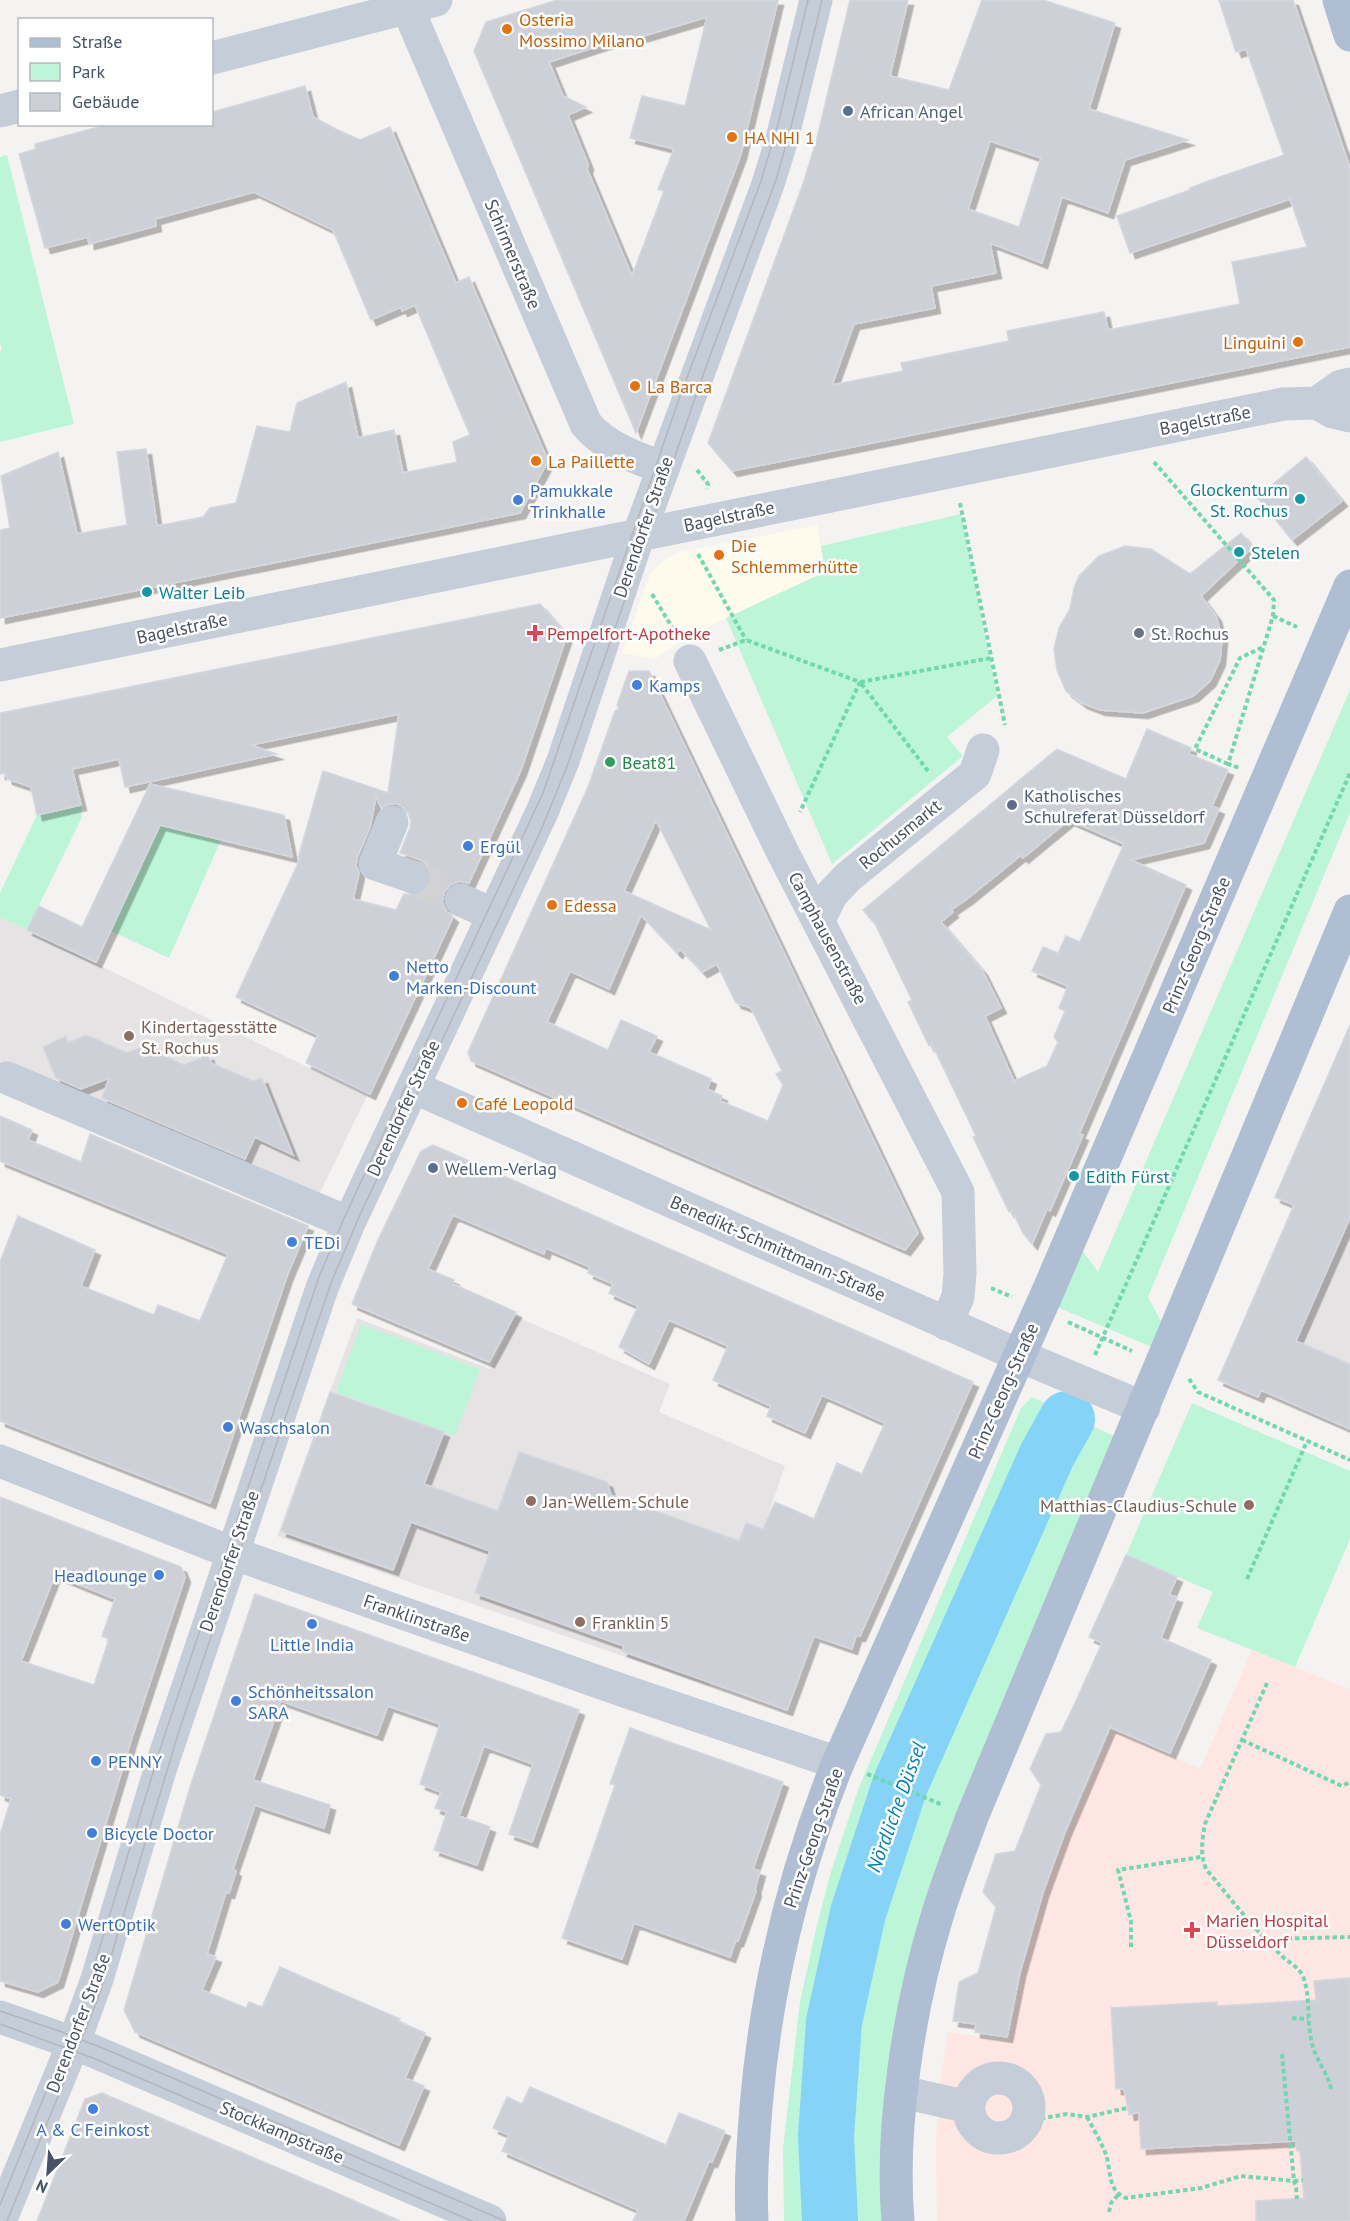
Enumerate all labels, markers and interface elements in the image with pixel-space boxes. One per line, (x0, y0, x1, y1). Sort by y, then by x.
place label: Osteria Mossimo Milano (519, 8, 645, 52)
legend (18, 18, 213, 126)
marker: Osteria Mossimo Milano (500, 22, 514, 36)
text: Straße (72, 30, 123, 53)
text: Park (72, 60, 105, 83)
text: Gebäude (72, 90, 139, 113)
place label: African Angel (860, 100, 964, 123)
marker: African Angel (841, 104, 855, 118)
place label: HA NHI 1 (744, 126, 815, 149)
marker: HA NHI 1 (725, 130, 739, 144)
street label: Schirmerstraße (480, 196, 546, 312)
place label: Linguini (1223, 331, 1286, 354)
marker: Linguini (1291, 335, 1305, 349)
place label: La Barca (647, 375, 712, 398)
marker: La Barca (628, 379, 642, 393)
street label: Bagelstraße (1158, 400, 1252, 440)
place label: La Paillette (548, 450, 635, 473)
street label: Derendorfer Straße (608, 453, 678, 601)
marker: La Paillette (529, 454, 543, 468)
place label: Glockenturm St. Rochus (1190, 478, 1288, 522)
place label: Pamukkale Trinkhalle (530, 479, 613, 523)
marker: Glockenturm St. Rochus (1293, 492, 1307, 506)
marker: Pamukkale Trinkhalle (511, 493, 525, 507)
street label: Bagelstraße (682, 495, 776, 537)
place label: Die Schlemmerhütte (731, 534, 858, 578)
place label: Stelen (1251, 541, 1300, 564)
marker: Stelen (1232, 545, 1246, 559)
marker: Die Schlemmerhütte (712, 548, 726, 562)
place label: Walter Leib (159, 581, 245, 604)
marker: Walter Leib (140, 585, 154, 599)
street label: Bagelstraße (135, 607, 229, 649)
place label: Pempelfort-Apotheke (547, 622, 711, 645)
place label: St. Rochus (1151, 622, 1229, 645)
marker: Pempelfort-Apotheke (528, 626, 542, 640)
marker: St. Rochus (1132, 626, 1146, 640)
place label: Kamps (649, 674, 700, 697)
marker: Kamps (630, 678, 644, 692)
place label: Beat81 (622, 751, 676, 774)
marker: Beat81 (603, 755, 617, 769)
place label: Katholisches Schulreferat Düsseldorf (1024, 784, 1206, 828)
street label: Rochusmarkt (854, 794, 946, 874)
marker: Katholisches Schulreferat Düsseldorf (1005, 798, 1019, 812)
place label: Ergül (480, 835, 521, 858)
marker: Ergül (461, 839, 475, 853)
street label: Camphausenstraße (783, 868, 873, 1008)
street label: Prinz-Georg-Straße (1157, 873, 1235, 1017)
place label: Edessa (564, 894, 617, 917)
marker: Edessa (545, 898, 559, 912)
place label: Netto Marken-Discount (406, 955, 536, 999)
marker: Netto Marken-Discount (387, 969, 401, 983)
place label: Kindertagesstätte St. Rochus (141, 1015, 277, 1059)
marker: Kindertagesstätte St. Rochus (122, 1029, 136, 1043)
street label: Derendorfer Straße (361, 1036, 445, 1180)
place label: Café Leopold (474, 1092, 574, 1115)
marker: Café Leopold (455, 1096, 469, 1110)
place label: Wellem-Verlag (445, 1157, 557, 1180)
marker: Wellem-Verlag (426, 1161, 440, 1175)
place label: Edith Fürst (1086, 1165, 1170, 1188)
marker: Edith Fürst (1067, 1169, 1081, 1183)
street label: Benedikt-Schmittmann-Straße (667, 1190, 889, 1306)
place label: TEDi (304, 1231, 340, 1254)
marker: TEDi (285, 1235, 299, 1249)
street label: Prinz-Georg-Straße (963, 1319, 1043, 1463)
place label: Waschsalon (240, 1416, 330, 1439)
marker: Waschsalon (221, 1420, 235, 1434)
street label: Derendorfer Straße (194, 1487, 264, 1635)
place label: Jan-Wellem-Schule (542, 1490, 689, 1513)
marker: Jan-Wellem-Schule (524, 1494, 538, 1508)
place label: Matthias-Claudius-Schule (1040, 1494, 1237, 1517)
marker: Matthias-Claudius-Schule (1242, 1498, 1256, 1512)
place label: Headlounge (54, 1564, 147, 1587)
marker: Headlounge (152, 1568, 166, 1582)
street label: Franklinstraße (361, 1589, 473, 1647)
place label: Franklin 5 (592, 1611, 669, 1634)
marker: Franklin 5 (573, 1615, 587, 1629)
marker: Little India (305, 1617, 319, 1631)
place label: Little India (270, 1633, 354, 1656)
place label: Schönheitssalon SARA (248, 1680, 374, 1724)
marker: Schönheitssalon SARA (229, 1694, 243, 1708)
water label: Nördliche Düssel (860, 1738, 932, 1876)
place label: PENNY (108, 1750, 162, 1773)
marker: PENNY (89, 1754, 103, 1768)
street label: Prinz-Georg-Straße (778, 1765, 848, 1911)
place label: Bicycle Doctor (104, 1822, 214, 1845)
marker: Bicycle Doctor (85, 1826, 99, 1840)
place label: Marien Hospital Düsseldorf (1206, 1909, 1329, 1953)
place label: WertOptik (78, 1913, 156, 1936)
marker: WertOptik (59, 1917, 73, 1931)
marker: Marien Hospital Düsseldorf (1183, 1921, 1201, 1939)
street label: Derendorfer Straße (41, 1950, 115, 2096)
street label: Stockkampstraße (217, 2096, 347, 2168)
marker: A & C Feinkost (86, 2102, 100, 2116)
place label: A & C Feinkost (36, 2118, 150, 2141)
north arrow (18, 2143, 78, 2203)
text: N (33, 2175, 51, 2198)

